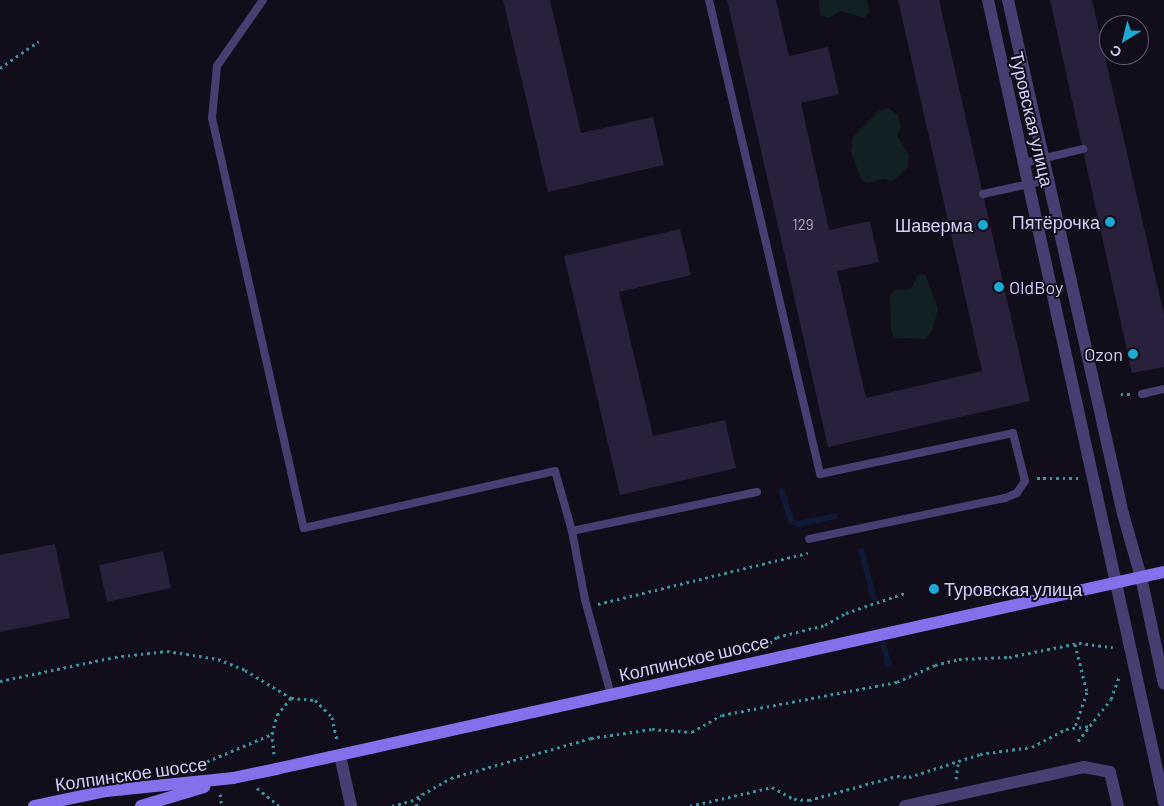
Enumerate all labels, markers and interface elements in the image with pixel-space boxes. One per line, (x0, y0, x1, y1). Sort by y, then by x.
north arrow (1099, 15, 1149, 65)
text: С (1106, 42, 1125, 62)
street label: Туровская улица (1006, 49, 1058, 189)
place label: Пятёрочка (1012, 211, 1100, 233)
place label: Шаверма (895, 214, 973, 236)
house number: 129 (792, 216, 814, 234)
marker: Пятёрочка (1104, 216, 1116, 228)
marker: Шаверма (977, 219, 989, 231)
place label: OldBoy (1009, 276, 1063, 298)
marker: OldBoy (993, 281, 1005, 293)
place label: Ozon (1084, 343, 1123, 365)
marker: Ozon (1127, 348, 1139, 360)
place label: Туровская улица (944, 578, 1082, 600)
marker: Туровская улица (928, 583, 940, 595)
street label: Колпинское шоссе (617, 630, 771, 686)
street label: Колпинское шоссе (53, 753, 209, 795)

